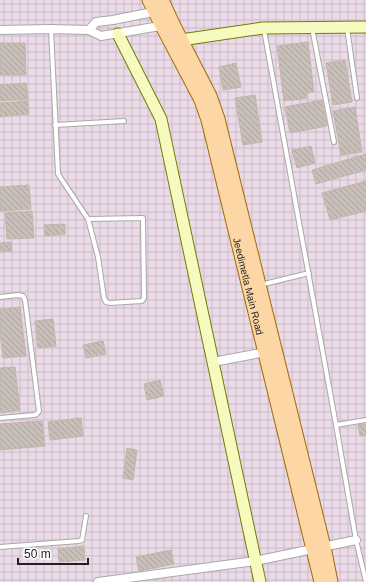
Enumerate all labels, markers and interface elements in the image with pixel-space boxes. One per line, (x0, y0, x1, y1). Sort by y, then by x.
street label: Jeedimetla Main Road (231, 237, 266, 336)
scale bar (18, 540, 88, 566)
text: 50 m (24, 547, 51, 561)

